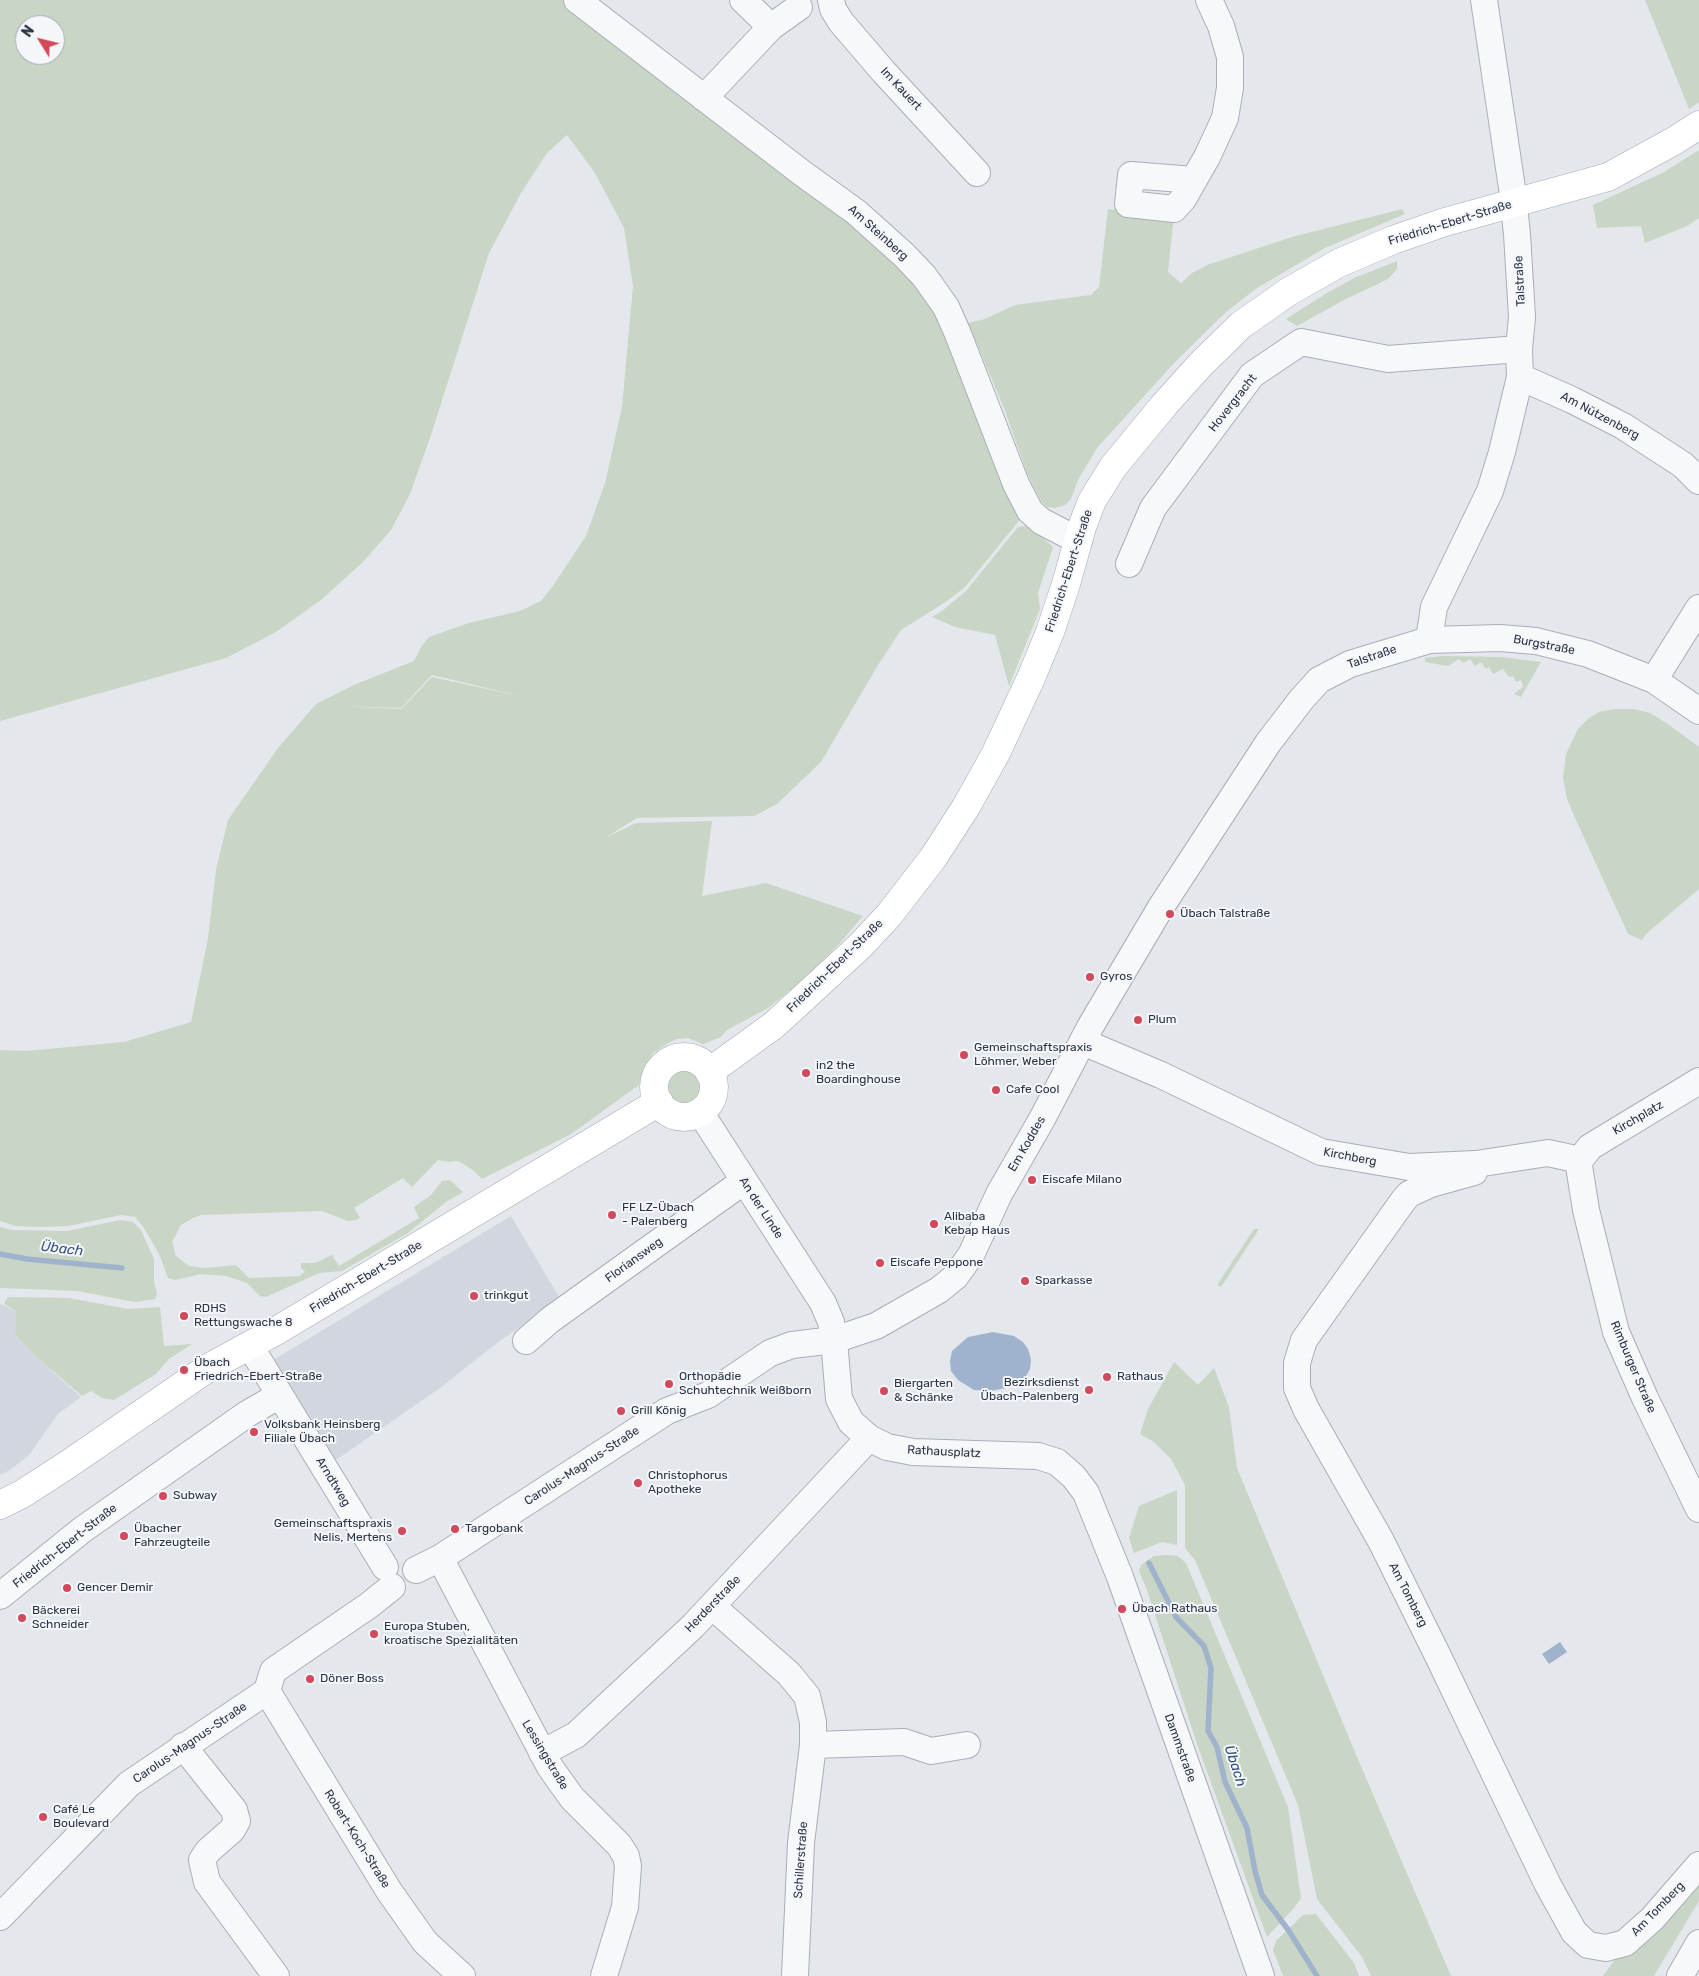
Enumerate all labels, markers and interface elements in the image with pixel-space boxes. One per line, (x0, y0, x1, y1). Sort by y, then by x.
north arrow (15, 15, 65, 65)
text: N (18, 22, 38, 41)
street label: Im Kauert (877, 64, 925, 114)
street label: Friedrich-Ebert-Straße (1387, 197, 1513, 249)
street label: Am Steinberg (845, 202, 911, 264)
street label: Talstraße (1511, 255, 1529, 307)
street label: Hovergracht (1206, 371, 1260, 435)
street label: Am Nützenberg (1558, 389, 1642, 443)
street label: Friedrich-Ebert-Straße (1042, 508, 1096, 634)
street label: Burgstraße (1512, 632, 1576, 658)
street label: Talstraße (1346, 642, 1398, 672)
place label: Übach Talstraße (1180, 907, 1270, 921)
marker: Übach Talstraße (1164, 908, 1176, 920)
street label: Friedrich-Ebert-Straße (784, 916, 886, 1016)
place label: Gyros (1100, 970, 1132, 984)
marker: Gyros (1084, 971, 1096, 983)
place label: Plum (1148, 1013, 1177, 1027)
marker: Plum (1132, 1014, 1144, 1026)
place label: Gemeinschaftspraxis Löhmer, Weber (974, 1041, 1092, 1069)
marker: Gemeinschaftspraxis Löhmer, Weber (958, 1049, 970, 1061)
place label: in2 the Boardinghouse (816, 1059, 901, 1087)
marker: in2 the Boardinghouse (800, 1067, 812, 1079)
place label: Cafe Cool (1006, 1083, 1059, 1097)
marker: Cafe Cool (990, 1084, 1002, 1096)
street label: Kirchplatz (1610, 1098, 1666, 1138)
street label: Em Koddes (1005, 1114, 1049, 1174)
street label: Kirchberg (1322, 1145, 1378, 1169)
place label: Eiscafe Milano (1042, 1173, 1122, 1187)
marker: Eiscafe Milano (1026, 1174, 1038, 1186)
street label: An der Linde (736, 1175, 786, 1241)
place label: FF LZ-Übach - Palenberg (622, 1201, 694, 1229)
marker: FF LZ-Übach - Palenberg (606, 1209, 618, 1221)
place label: Alibaba Kebap Haus (944, 1210, 1010, 1238)
marker: Alibaba Kebap Haus (928, 1218, 940, 1230)
street label: Floriansweg (602, 1234, 666, 1286)
water label: Übach (40, 1238, 84, 1260)
street label: Friedrich-Ebert-Straße (307, 1238, 425, 1316)
place label: Eiscafe Peppone (890, 1256, 983, 1270)
marker: Eiscafe Peppone (874, 1257, 886, 1269)
place label: Sparkasse (1035, 1274, 1092, 1288)
marker: Sparkasse (1019, 1275, 1031, 1287)
place label: trinkgut (484, 1289, 528, 1303)
marker: trinkgut (468, 1290, 480, 1302)
place label: RDHS Rettungswache 8 (194, 1302, 293, 1330)
marker: RDHS Rettungswache 8 (178, 1310, 190, 1322)
street label: Rimburger Straße (1607, 1319, 1659, 1415)
place label: Übach Friedrich-Ebert-Straße (194, 1356, 322, 1384)
marker: Übach Friedrich-Ebert-Straße (178, 1364, 190, 1376)
place label: Orthopädie Schuhtechnik Weißborn (679, 1370, 811, 1398)
place label: Rathaus (1117, 1370, 1163, 1384)
marker: Rathaus (1101, 1371, 1113, 1383)
place label: Bezirksdienst Übach-Palenberg (981, 1376, 1079, 1404)
place label: Biergarten & Schänke (894, 1377, 953, 1405)
marker: Orthopädie Schuhtechnik Weißborn (663, 1378, 675, 1390)
marker: Bezirksdienst Übach-Palenberg (1083, 1384, 1095, 1396)
marker: Biergarten & Schänke (878, 1385, 890, 1397)
place label: Grill König (631, 1404, 686, 1418)
marker: Grill König (615, 1405, 627, 1417)
place label: Volksbank Heinsberg Filiale Übach (264, 1418, 380, 1446)
street label: Carolus-Magnus-Straße (522, 1423, 642, 1509)
marker: Volksbank Heinsberg Filiale Übach (248, 1426, 260, 1438)
street label: Rathausplatz (907, 1443, 981, 1461)
street label: Arndtweg (313, 1455, 353, 1509)
place label: Christophorus Apotheke (648, 1469, 728, 1497)
marker: Christophorus Apotheke (632, 1477, 644, 1489)
place label: Subway (173, 1489, 217, 1503)
marker: Subway (157, 1490, 169, 1502)
street label: Friedrich-Ebert-Straße (10, 1501, 120, 1591)
place label: Gemeinschaftspraxis Nelis, Mertens (274, 1517, 392, 1545)
place label: Übacher Fahrzeugteile (134, 1522, 210, 1550)
place label: Targobank (465, 1522, 523, 1536)
marker: Targobank (449, 1523, 461, 1535)
marker: Gemeinschaftspraxis Nelis, Mertens (396, 1525, 408, 1537)
marker: Übacher Fahrzeugteile (118, 1530, 130, 1542)
street label: Am Tomberg (1386, 1560, 1430, 1630)
street label: Herderstraße (682, 1572, 744, 1636)
place label: Gencer Demir (77, 1581, 153, 1595)
marker: Gencer Demir (61, 1582, 73, 1594)
place label: Übach Rathaus (1132, 1602, 1217, 1616)
marker: Übach Rathaus (1116, 1603, 1128, 1615)
place label: Bäckerei Schneider (32, 1604, 89, 1632)
marker: Bäckerei Schneider (16, 1612, 28, 1624)
place label: Europa Stuben, kroatische Spezialitäten (384, 1620, 518, 1648)
marker: Europa Stuben, kroatische Spezialitäten (368, 1628, 380, 1640)
place label: Döner Boss (320, 1672, 384, 1686)
marker: Döner Boss (304, 1673, 316, 1685)
street label: Carolus-Magnus-Straße (130, 1699, 250, 1787)
street label: Dammstraße (1161, 1712, 1199, 1784)
street label: Lessingstraße (519, 1718, 571, 1792)
water label: Übach (1220, 1743, 1250, 1789)
street label: Robert-Koch-Straße (321, 1787, 393, 1891)
place label: Café Le Boulevard (53, 1803, 109, 1831)
marker: Café Le Boulevard (37, 1811, 49, 1823)
street label: Schillerstraße (791, 1821, 811, 1899)
street label: Am Tomberg (1628, 1879, 1688, 1939)

